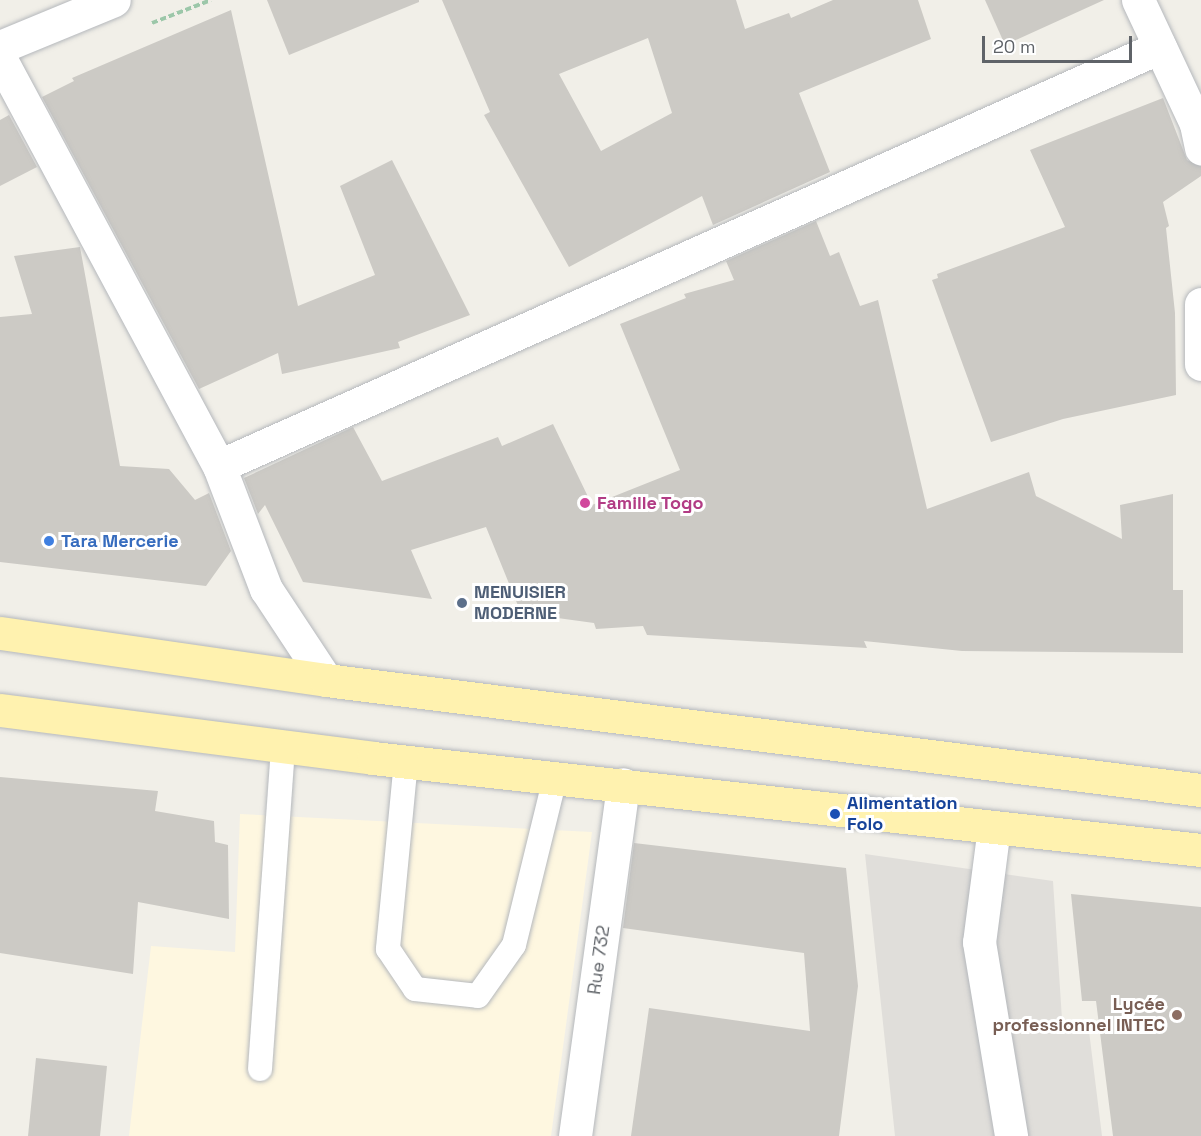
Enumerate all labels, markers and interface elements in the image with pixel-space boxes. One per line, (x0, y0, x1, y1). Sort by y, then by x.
scale bar (985, 24, 1135, 62)
text: 20 m (993, 35, 1036, 58)
place label: Famille Togo (597, 492, 704, 514)
marker: Famille Togo (578, 496, 592, 510)
place label: Tara Mercerie (61, 530, 179, 552)
marker: Tara Mercerie (42, 534, 56, 548)
place label: MENUISIER MODERNE (474, 582, 566, 624)
marker: MENUISIER MODERNE (455, 596, 469, 610)
place label: Alimentation Folo (847, 793, 958, 836)
marker: Alimentation Folo (828, 807, 842, 821)
street label: Rue 732 (583, 924, 615, 996)
place label: Lycée professionnel INTEC (992, 994, 1165, 1036)
marker: Lycée professionnel INTEC (1170, 1008, 1184, 1022)

